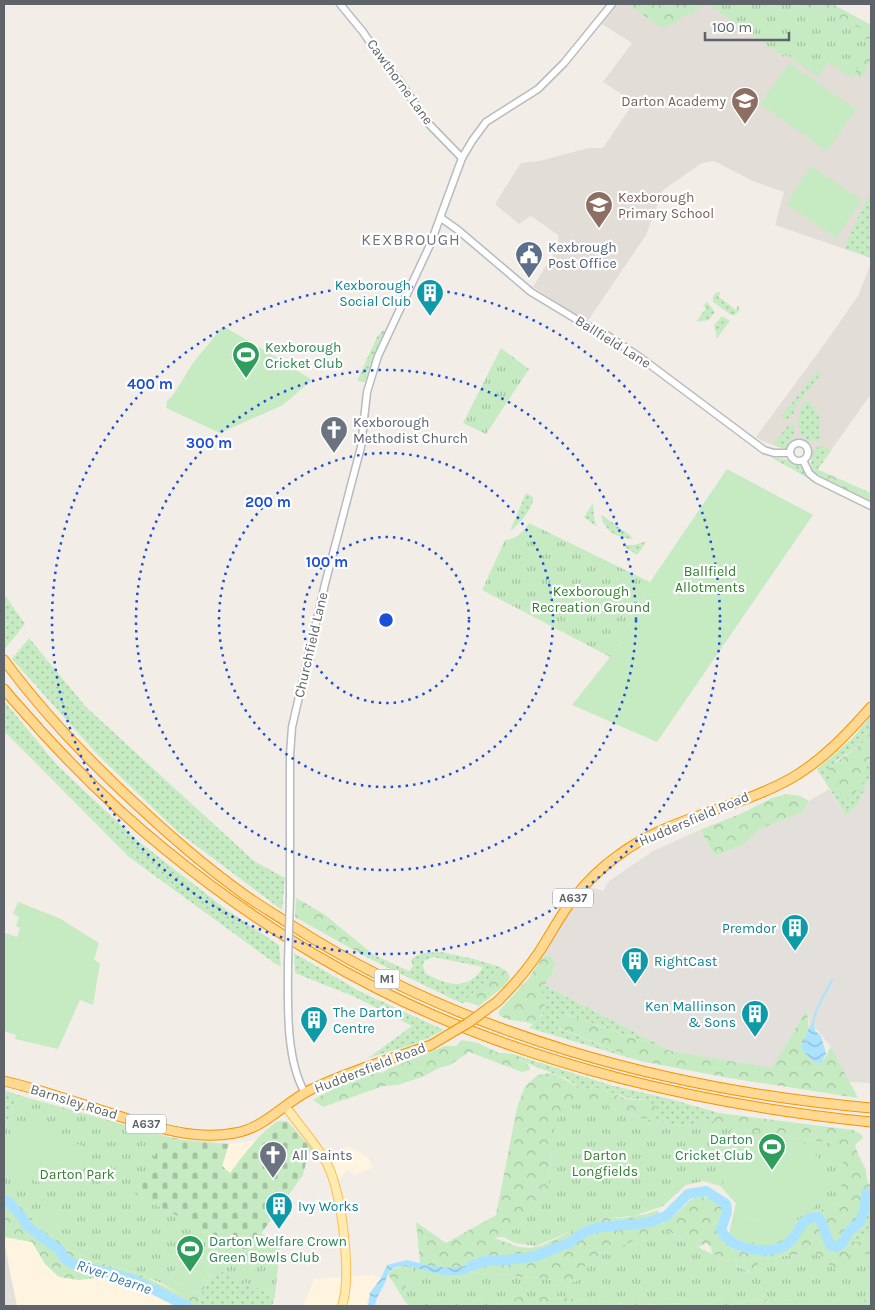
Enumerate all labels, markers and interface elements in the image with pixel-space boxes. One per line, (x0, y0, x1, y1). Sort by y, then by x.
scale bar (705, 10, 789, 42)
text: 100 m (712, 18, 752, 36)
street label: Cawthorne Lane (363, 36, 437, 128)
school or university icon: Darton Academy (730, 86, 760, 125)
place label: Darton Academy (621, 93, 726, 110)
place label: Kexborough Primary School (618, 189, 714, 222)
school or university icon: Kexborough Primary School (584, 190, 614, 229)
district label: KEXBROUGH (361, 230, 461, 249)
place label: Kexbrough Post Office (548, 239, 617, 272)
public building icon: Kexbrough Post Office (514, 240, 544, 279)
place label: Kexborough Social Club (335, 277, 411, 310)
building icon: Kexborough Social Club (415, 278, 445, 317)
street label: Ballfield Lane (572, 312, 654, 372)
place label: Kexborough Cricket Club (265, 339, 343, 372)
sports icon: Kexborough Cricket Club (231, 340, 261, 379)
text: 400 m (127, 375, 173, 393)
place label: Kexborough Methodist Church (353, 414, 468, 447)
church icon: Kexborough Methodist Church (319, 415, 349, 454)
text: 300 m (186, 434, 232, 452)
text: 200 m (245, 493, 291, 511)
text: 100 m (306, 553, 348, 571)
park label: Ballfield Allotments (675, 563, 745, 596)
park label: Kexborough Recreation Ground (532, 583, 650, 616)
street label: Churchfield Lane (291, 591, 331, 699)
centre of rings (377, 611, 395, 629)
street label: Huddersfield Road (636, 788, 752, 850)
road number: A637 (553, 888, 593, 908)
building icon: Premdor (780, 913, 810, 952)
place label: Premdor (722, 920, 777, 937)
building icon: RightCast (620, 946, 650, 985)
place label: RightCast (654, 953, 717, 970)
road number: M1 (374, 970, 400, 989)
place label: Ken Mallinson & Sons (645, 998, 736, 1031)
building icon: Ken Mallinson & Sons (740, 999, 770, 1038)
place label: The Darton Centre (333, 1004, 402, 1037)
building icon: The Darton Centre (299, 1005, 329, 1044)
street label: Huddersfield Road (312, 1039, 428, 1097)
street label: Barnsley Road (28, 1081, 120, 1123)
road number: A637 (126, 1114, 166, 1134)
place label: Darton Cricket Club (675, 1131, 753, 1164)
sports icon: Darton Cricket Club (757, 1132, 787, 1171)
church icon: All Saints (258, 1140, 288, 1179)
place label: All Saints (292, 1147, 353, 1164)
park label: Darton Longfields (572, 1147, 638, 1180)
park label: Darton Park (39, 1166, 115, 1183)
building icon: Ivy Works (264, 1191, 294, 1230)
place label: Ivy Works (298, 1198, 359, 1215)
place label: Darton Welfare Crown Green Bowls Club (209, 1233, 347, 1266)
sports icon: Darton Welfare Crown Green Bowls Club (175, 1234, 205, 1273)
water label: River Dearne (74, 1256, 154, 1298)

